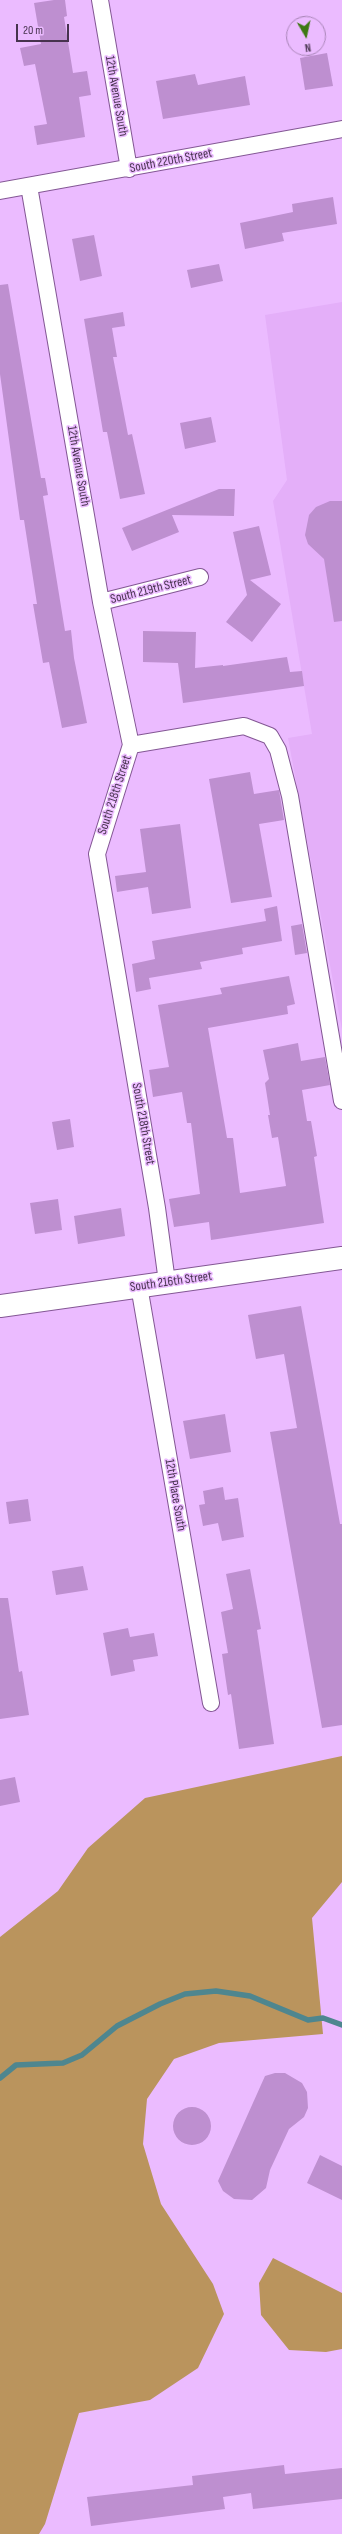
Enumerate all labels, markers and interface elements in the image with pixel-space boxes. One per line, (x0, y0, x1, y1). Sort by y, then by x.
scale bar (18, 16, 71, 42)
north arrow (286, 16, 326, 56)
text: 20 m (23, 23, 43, 38)
text: N (304, 40, 312, 54)
street label: 12th Avenue South (101, 55, 131, 137)
street label: South 220th Street (129, 145, 213, 177)
street label: 12th Avenue South (63, 425, 93, 507)
street label: South 219th Street (109, 572, 193, 608)
street label: South 218th Street (95, 753, 135, 837)
street label: South 218th Street (128, 1082, 158, 1166)
street label: South 216th Street (129, 1269, 213, 1295)
street label: 12th Place South (161, 1458, 189, 1532)

